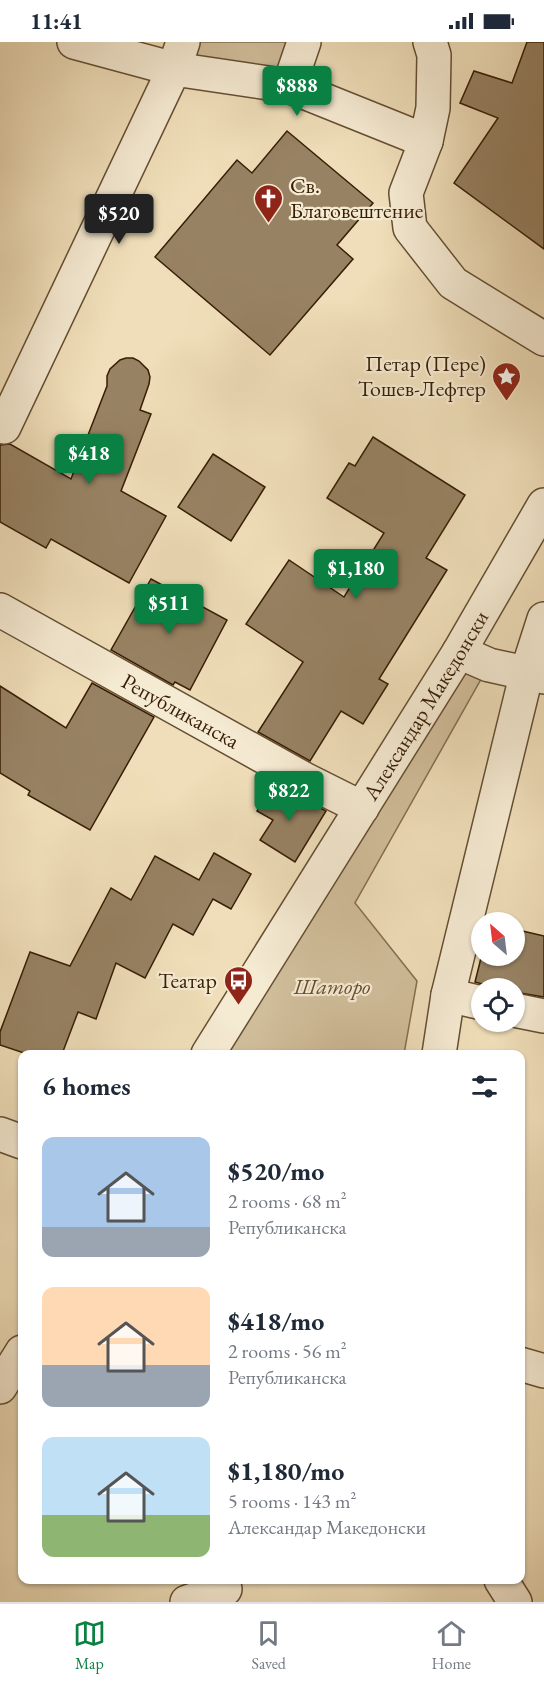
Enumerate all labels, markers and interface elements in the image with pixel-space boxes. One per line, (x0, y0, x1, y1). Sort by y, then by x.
text: 11:41 (30, 7, 83, 36)
pin: $888 (261, 66, 333, 117)
text: $888 (277, 72, 317, 98)
place label: Св. Благовештение (290, 171, 424, 225)
church icon: Св. Благовештение (253, 182, 285, 224)
pin: $520 (83, 194, 155, 245)
text: $520 (99, 200, 139, 226)
place label: Петар (Пере) Тошев-Лефтер (358, 349, 486, 403)
place icon: Петар (Пере) Тошев-Лефтер (491, 360, 523, 402)
pin: $418 (53, 434, 125, 485)
text: $418 (69, 440, 109, 466)
pin: $1,180 (307, 549, 405, 600)
text: $1,180 (328, 555, 384, 581)
pin: $511 (133, 584, 205, 635)
text: $511 (149, 590, 189, 616)
street label: Александар Македонски (355, 605, 495, 806)
street label: Републиканска (117, 666, 245, 755)
pin: $822 (253, 771, 325, 822)
text: $822 (269, 777, 309, 803)
north arrow (471, 912, 525, 966)
map controls (471, 912, 525, 1032)
bus stop icon: Театар (222, 964, 254, 1006)
place label: Театар (158, 966, 217, 995)
park label: Шаторо (292, 972, 371, 1001)
button: locate (471, 978, 525, 1032)
text: 6 homes (42, 1069, 131, 1103)
icon: filters (468, 1070, 501, 1103)
text: $520/mo (228, 1154, 324, 1188)
icon: home (90, 1161, 162, 1233)
text: 2 rooms · 68 m² (228, 1188, 347, 1214)
text: Републиканска (228, 1214, 347, 1240)
text: $418/mo (228, 1304, 324, 1338)
icon: home (90, 1311, 162, 1383)
text: 2 rooms · 56 m² (228, 1338, 347, 1364)
text: Републиканска (228, 1364, 347, 1390)
text: $1,180/mo (228, 1454, 344, 1488)
icon: home (90, 1461, 162, 1533)
text: 5 rooms · 143 m² (228, 1488, 356, 1514)
text: Александар Македонски (228, 1514, 426, 1540)
tab: Map (73, 1617, 106, 1674)
tab: Saved (252, 1617, 286, 1674)
tab: Home (432, 1617, 471, 1674)

